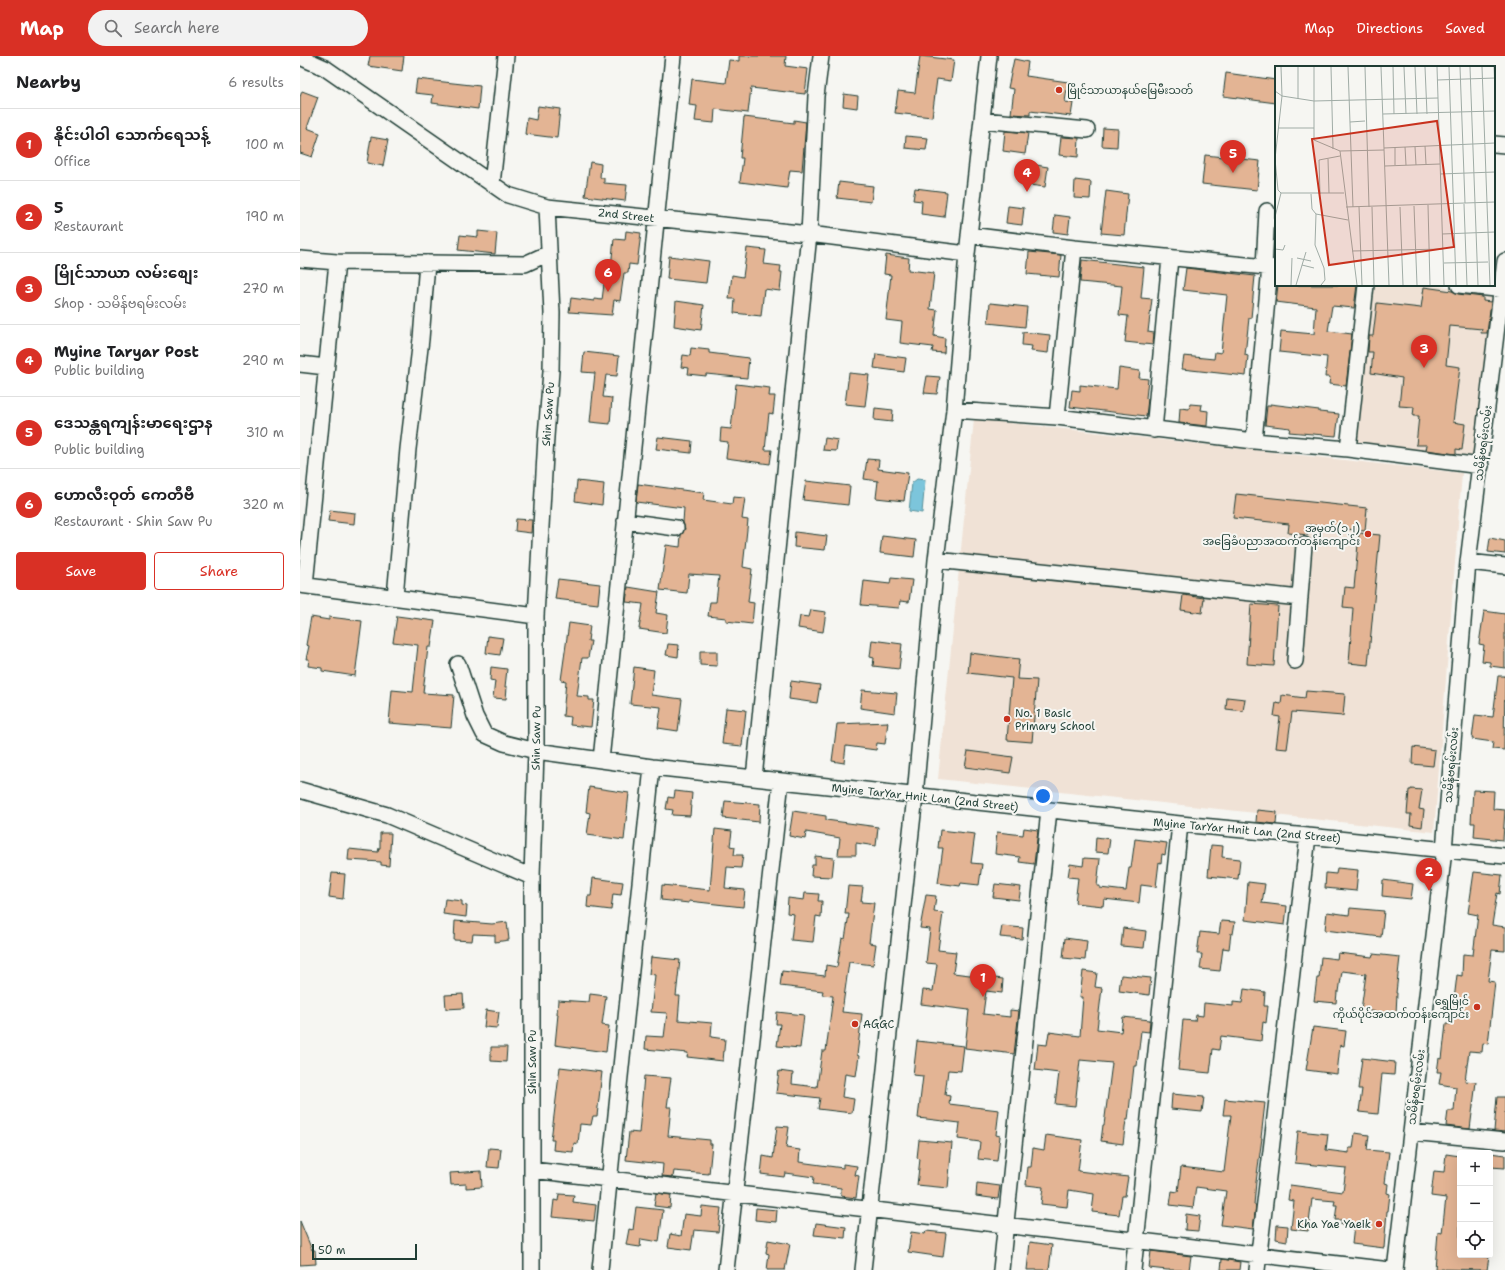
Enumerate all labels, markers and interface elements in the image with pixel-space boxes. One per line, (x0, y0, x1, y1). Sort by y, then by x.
search box (88, 10, 368, 46)
text: Map (20, 16, 64, 41)
icon: search (102, 17, 124, 39)
text: Search here (134, 18, 220, 38)
text: Map (1305, 19, 1335, 37)
text: Directions (1357, 19, 1423, 37)
text: Saved (1445, 19, 1485, 37)
inset map (1275, 66, 1495, 286)
text: Nearby (16, 71, 81, 93)
text: 6 results (228, 74, 284, 91)
place label: မြိုင်သာယာနယ်မြေမီးသတ် (1067, 83, 1193, 99)
marker: မြိုင်သာယာနယ်မြေမီးသတ် (1054, 85, 1064, 95)
text: နိုင်းပါဝါ သောက်ရေသန့် (54, 125, 209, 145)
text: 1 (26, 136, 32, 153)
text: 100 m (245, 136, 284, 153)
pin: 5 (1220, 140, 1246, 173)
text: Office (54, 153, 91, 170)
pin: 4 (1014, 159, 1040, 192)
text: 5 (54, 198, 63, 218)
street label: 2nd Street (597, 205, 655, 226)
text: 2 (24, 208, 34, 225)
text: 190 m (245, 208, 284, 225)
text: Restaurant (54, 218, 124, 235)
pin: 6 (595, 259, 621, 292)
text: မြိုင်သာယာ လမ်းစျေး (54, 263, 198, 283)
text: 3 (24, 280, 34, 297)
text: 270 m (242, 280, 284, 297)
text: Shop · သမိန်ဗရမ်းလမ်း (54, 295, 187, 312)
pin: 3 (1411, 335, 1437, 368)
text: Myine Taryar Post (54, 342, 199, 362)
text: 4 (24, 352, 34, 369)
text: 290 m (242, 352, 284, 369)
text: Public building (54, 362, 145, 379)
street label: Shin Saw Pu (539, 381, 558, 447)
street label: သမိန်ဗရမ်းလမ်း (1471, 404, 1497, 482)
text: ဒေသန္တရကျန်းမာရေးဌာန (54, 413, 213, 433)
text: 5 (25, 424, 33, 441)
text: 310 m (246, 424, 284, 441)
text: Public building (54, 441, 145, 458)
text: ဟောလီးဝုတ် ကေတီဗီ (54, 485, 194, 505)
text: 6 (24, 496, 34, 513)
text: 320 m (242, 496, 284, 513)
text: Restaurant · Shin Saw Pu (54, 513, 213, 530)
place label: အမှတ်(၁၂) အခြေခံပညာအထက်တန်းကျောင်း (1203, 521, 1360, 550)
marker: အမှတ်(၁၂) အခြေခံပညာအထက်တန်းကျောင်း (1363, 529, 1373, 539)
button: Save (16, 552, 146, 590)
button: Share (154, 552, 284, 590)
street label: Shin Saw Pu (528, 706, 545, 770)
place label: No. 1 Basic Primary School (1015, 706, 1095, 734)
marker: No. 1 Basic Primary School (1002, 714, 1012, 724)
street label: သမိန်ဗရမ်းလမ်း (1441, 726, 1463, 804)
street label: Myine TarYar Hnit Lan (2nd Street) (831, 780, 1019, 815)
your location (1033, 786, 1053, 806)
street label: Myine TarYar Hnit Lan (2nd Street) (1153, 815, 1341, 846)
pin: 2 (1416, 858, 1442, 891)
pin: 1 (970, 964, 996, 997)
place label: ရွှေမြိုင် ကိုယ်ပိုင်အထက်တန်းကျောင်း (1333, 994, 1469, 1023)
marker: ရွှေမြိုင် ကိုယ်ပိုင်အထက်တန်းကျောင်း (1472, 1002, 1482, 1012)
place label: AGGC (863, 1017, 895, 1032)
marker: AGGC (850, 1019, 860, 1029)
street label: Shin Saw Pu (525, 1030, 540, 1094)
street label: သမိန်ဗရမ်းလမ်း (1404, 1048, 1430, 1126)
map controls (1457, 1150, 1493, 1258)
button: + (1457, 1150, 1493, 1186)
button: − (1457, 1186, 1493, 1222)
place label: Kha Yae Yaeik (1297, 1217, 1371, 1232)
marker: Kha Yae Yaeik (1374, 1219, 1384, 1229)
button: locate (1457, 1222, 1493, 1258)
scale bar (312, 1242, 417, 1261)
text: 50 m (318, 1243, 346, 1258)

